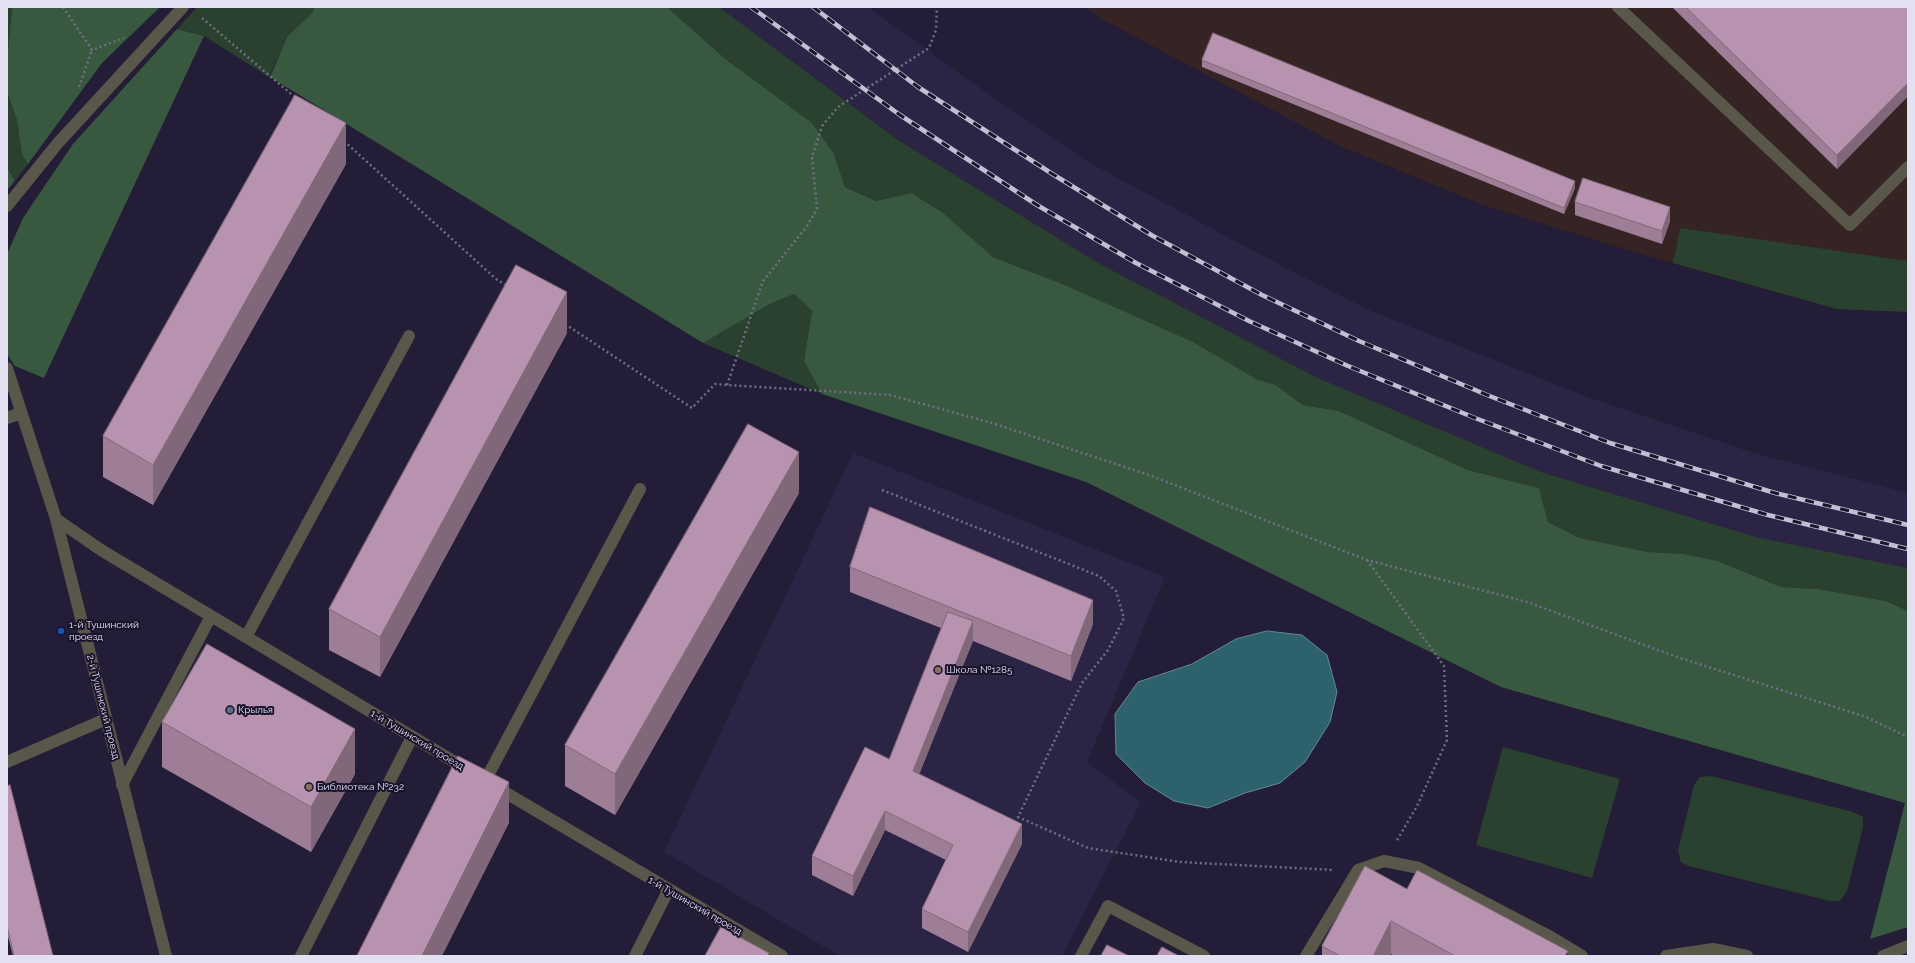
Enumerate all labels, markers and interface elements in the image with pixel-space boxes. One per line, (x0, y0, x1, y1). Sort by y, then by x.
place label: 1-й Тушинский проезд (69, 619, 139, 642)
marker: 1-й Тушинский проезд (56, 626, 66, 636)
street label: 2-й Тушинский проезд (84, 653, 122, 761)
place label: Школа №1285 (946, 664, 1012, 676)
marker: Школа №1285 (933, 665, 943, 675)
place label: Крылья (238, 704, 273, 716)
marker: Крылья (225, 705, 235, 715)
street label: 1-й Тушинский проезд (368, 707, 466, 773)
place label: Библиотека №232 (317, 781, 404, 793)
marker: Библиотека №232 (304, 782, 314, 792)
street label: 1-й Тушинский проезд (646, 874, 744, 938)

